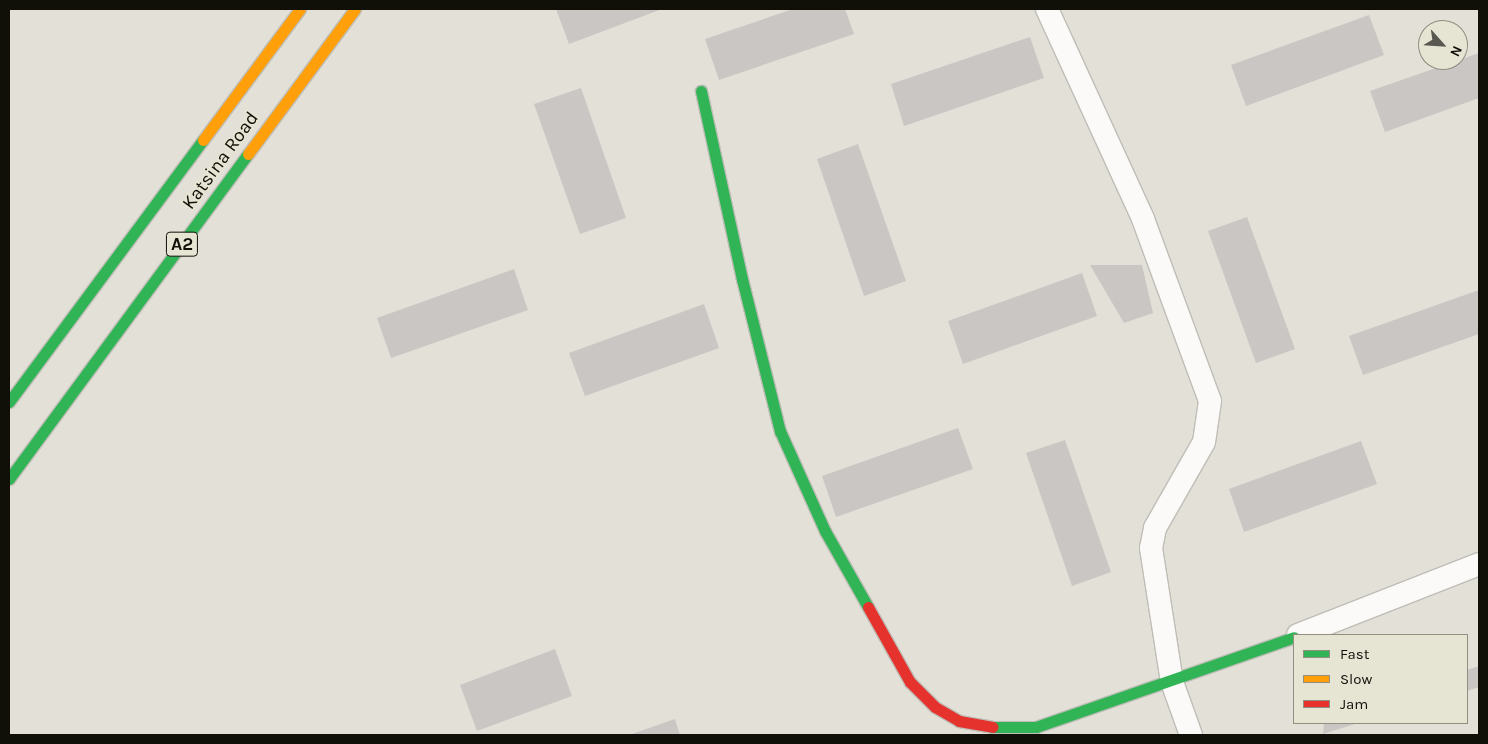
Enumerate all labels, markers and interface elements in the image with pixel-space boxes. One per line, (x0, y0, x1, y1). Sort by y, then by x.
north arrow (1418, 20, 1468, 70)
text: N (1446, 43, 1466, 60)
street label: Katsina Road (178, 108, 264, 214)
road number: A2 (166, 228, 198, 260)
legend (1293, 634, 1468, 724)
text: Fast (1340, 645, 1369, 663)
text: Slow (1340, 670, 1372, 688)
text: Jam (1340, 695, 1368, 713)

